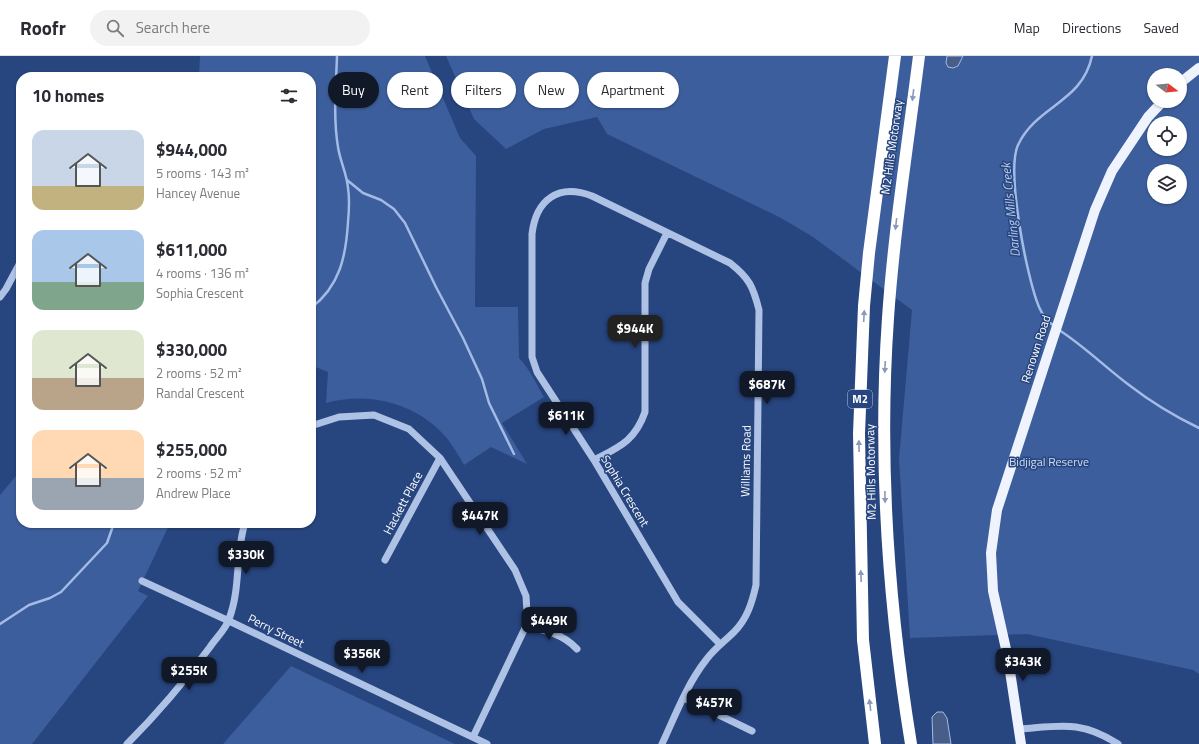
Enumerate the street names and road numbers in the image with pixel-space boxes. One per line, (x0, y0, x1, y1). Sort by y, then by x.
street label: M2 Hills Motorway (875, 98, 908, 196)
street label: Renown Road (1016, 312, 1055, 385)
road number: M2 (848, 390, 872, 408)
street label: M2 Hills Motorway (860, 424, 881, 520)
street label: Williams Road (735, 425, 756, 497)
street label: Sophia Crescent (596, 451, 655, 531)
street label: Hackett Place (378, 468, 427, 538)
street label: Perry Street (245, 609, 308, 653)

